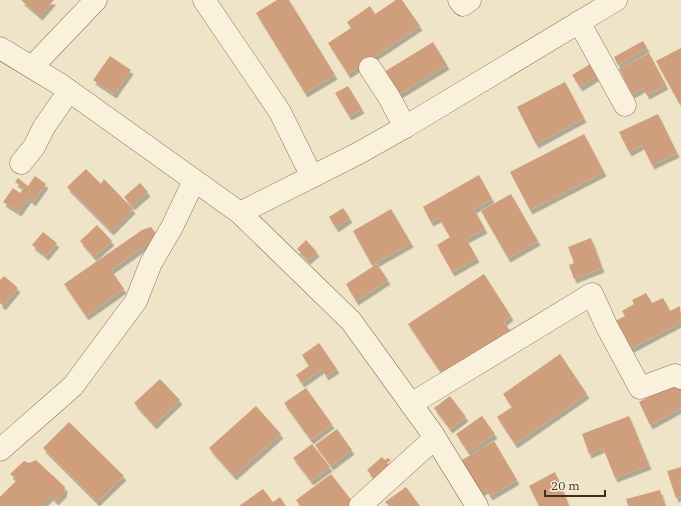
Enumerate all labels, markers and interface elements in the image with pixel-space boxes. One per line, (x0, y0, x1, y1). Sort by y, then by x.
scale bar (545, 472, 605, 498)
text: 20 m (551, 478, 580, 493)

